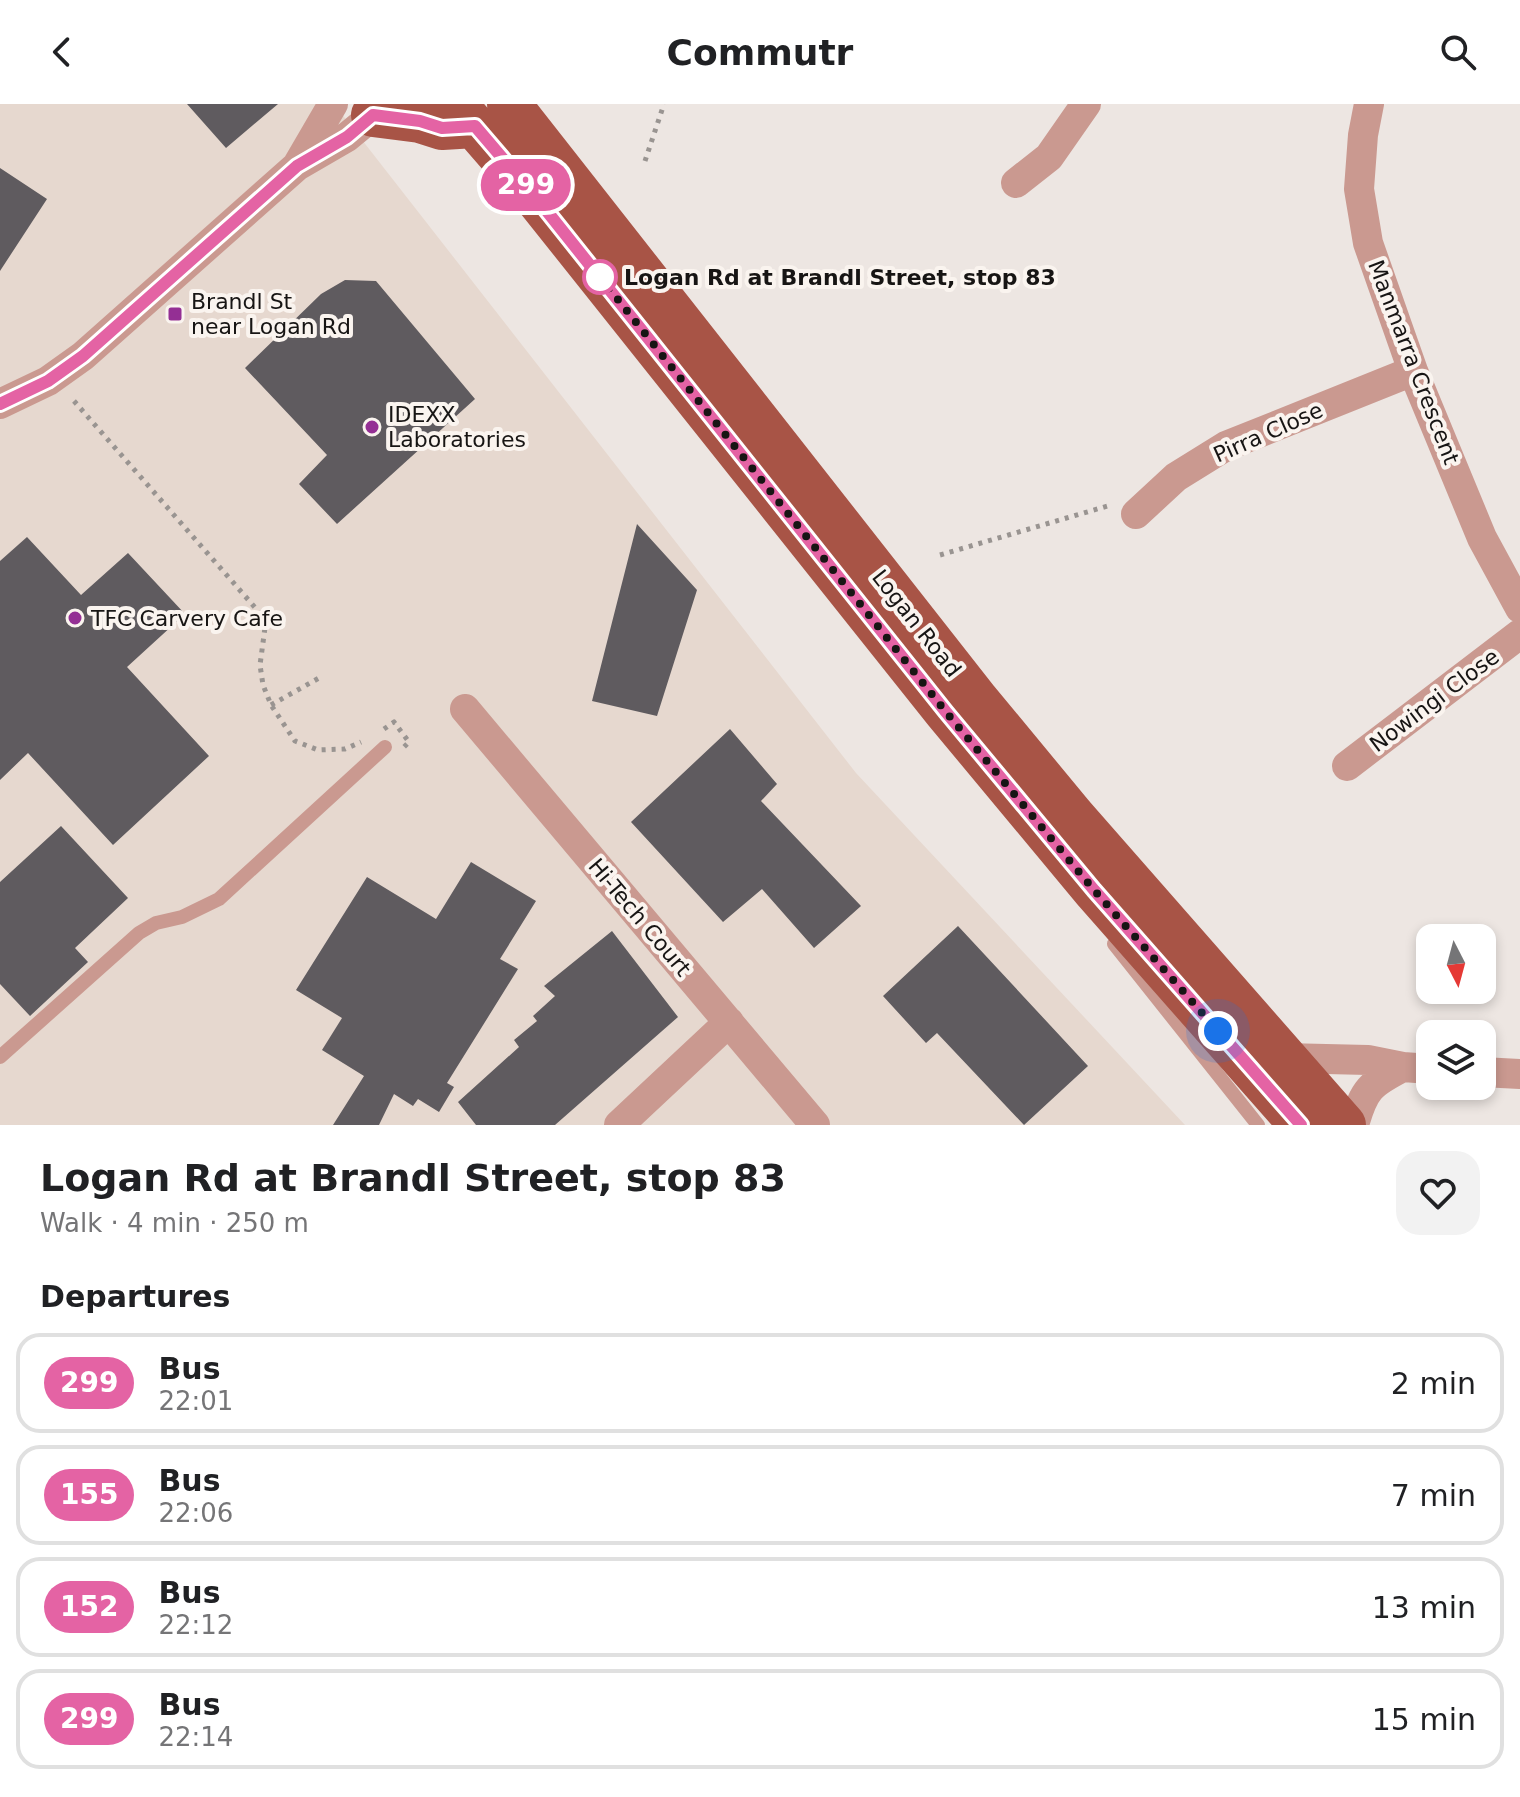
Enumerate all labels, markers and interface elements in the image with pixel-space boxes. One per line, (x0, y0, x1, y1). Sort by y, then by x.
icon: back (40, 30, 84, 74)
icon: search (1436, 30, 1480, 74)
text: Commutr (667, 32, 853, 73)
line badge: 299 (480, 159, 572, 211)
text: 299 (497, 168, 555, 201)
street label: Manmarra Crescent (1363, 257, 1464, 468)
marker: Logan Rd at Brandl Street, stop 83 (583, 260, 617, 294)
place label: Logan Rd at Brandl Street, stop 83 (624, 265, 1056, 290)
place label: Brandl St near Logan Rd (191, 289, 351, 339)
marker: Brandl St near Logan Rd (166, 305, 184, 323)
street label: Pirra Close (1210, 397, 1327, 468)
place label: IDEXX Laboratories (388, 402, 526, 452)
marker: IDEXX Laboratories (363, 418, 381, 436)
street label: Logan Road (867, 565, 966, 682)
place label: TFC Carvery Cafe (90, 606, 283, 631)
marker: TFC Carvery Cafe (66, 609, 84, 627)
street label: Nowingi Close (1365, 644, 1504, 757)
street label: Hi-Tech Court (583, 854, 696, 981)
north arrow (1416, 924, 1496, 1004)
map controls (1416, 924, 1496, 1100)
your location (1198, 1011, 1238, 1051)
button: layers (1416, 1020, 1496, 1100)
button: heart (1396, 1151, 1480, 1235)
text: Logan Rd at Brandl Street, stop 83 (40, 1156, 786, 1200)
text: Walk · 4 min · 250 m (40, 1208, 309, 1238)
text: Departures (40, 1279, 230, 1314)
text: Bus (158, 1351, 221, 1386)
text: 299 (60, 1366, 118, 1399)
text: 2 min (1391, 1366, 1476, 1401)
text: 22:01 (158, 1386, 233, 1416)
text: Bus (158, 1463, 221, 1498)
text: 155 (60, 1478, 118, 1511)
text: 7 min (1391, 1478, 1476, 1513)
text: 22:06 (158, 1498, 233, 1528)
text: Bus (158, 1575, 221, 1610)
text: 152 (60, 1590, 118, 1623)
text: 13 min (1372, 1590, 1476, 1625)
text: 22:12 (158, 1610, 233, 1640)
text: Bus (158, 1687, 221, 1722)
text: 299 (60, 1702, 118, 1735)
text: 15 min (1372, 1702, 1476, 1737)
text: 22:14 (158, 1722, 233, 1752)

